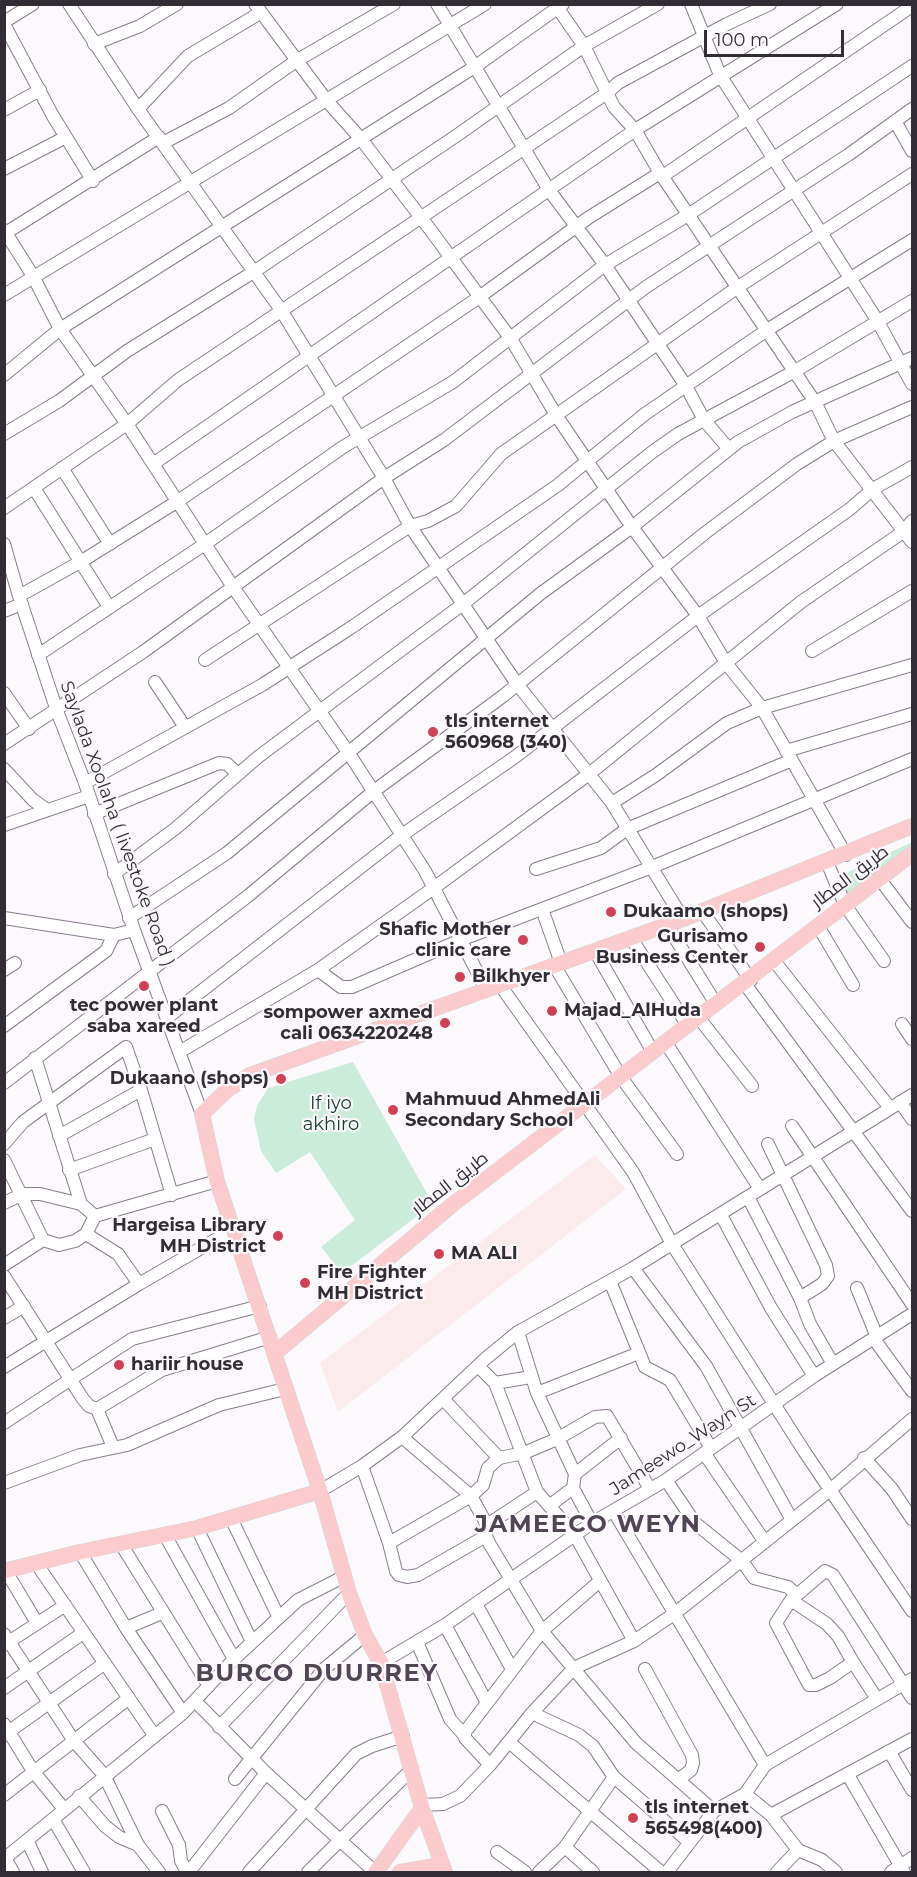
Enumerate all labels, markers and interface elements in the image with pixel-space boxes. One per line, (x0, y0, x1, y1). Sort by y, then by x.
scale bar (707, 18, 846, 56)
text: 100 m (715, 29, 769, 51)
street label: Saylada Xoolaha ( livestoke Road ) (55, 678, 179, 970)
place label: tls internet 560968 (340) (445, 711, 567, 754)
marker: tls internet 560968 (340) (426, 725, 440, 739)
street label: طريق المطار (807, 841, 893, 913)
place label: Dukaamo (shops) (623, 901, 789, 923)
marker: Dukaamo (shops) (604, 905, 618, 919)
place label: Shafic Mother clinic care (379, 919, 511, 962)
place label: Gurisamo Business Center (596, 926, 748, 968)
marker: Shafic Mother clinic care (516, 933, 530, 947)
marker: Gurisamo Business Center (753, 940, 767, 954)
place label: Bilkhyer (472, 966, 550, 988)
marker: Bilkhyer (453, 970, 467, 984)
marker: tec power plant saba xareed (137, 979, 151, 993)
place label: tec power plant saba xareed (70, 995, 218, 1038)
place label: Majad_AlHuda (564, 1000, 701, 1022)
place label: sompower axmed cali 0634220248 (263, 1002, 433, 1044)
marker: Majad_AlHuda (545, 1004, 559, 1018)
marker: sompower axmed cali 0634220248 (438, 1016, 452, 1030)
place label: Dukaano (shops) (110, 1068, 269, 1090)
marker: Dukaano (shops) (274, 1072, 288, 1086)
place label: Mahmuud AhmedAli Secondary School (405, 1089, 601, 1132)
park label: If iyo akhiro (303, 1093, 359, 1136)
marker: Mahmuud AhmedAli Secondary School (386, 1103, 400, 1117)
street label: طريق المطار (407, 1147, 493, 1221)
place label: Hargeisa Library MH District (112, 1215, 266, 1258)
marker: Hargeisa Library MH District (271, 1229, 285, 1243)
place label: MA ALI (451, 1243, 518, 1265)
marker: MA ALI (432, 1247, 446, 1261)
place label: Fire Fighter MH District (317, 1262, 427, 1304)
marker: Fire Fighter MH District (298, 1276, 312, 1290)
place label: hariir house (131, 1354, 244, 1376)
marker: hariir house (112, 1358, 126, 1372)
street label: Jameewo_Wayn St (606, 1390, 760, 1500)
district label: JAMEECO WEYN (475, 1511, 701, 1539)
district label: BURCO DUURREY (195, 1660, 439, 1688)
place label: tls internet 565498(400) (645, 1797, 763, 1840)
marker: tls internet 565498(400) (626, 1811, 640, 1825)

